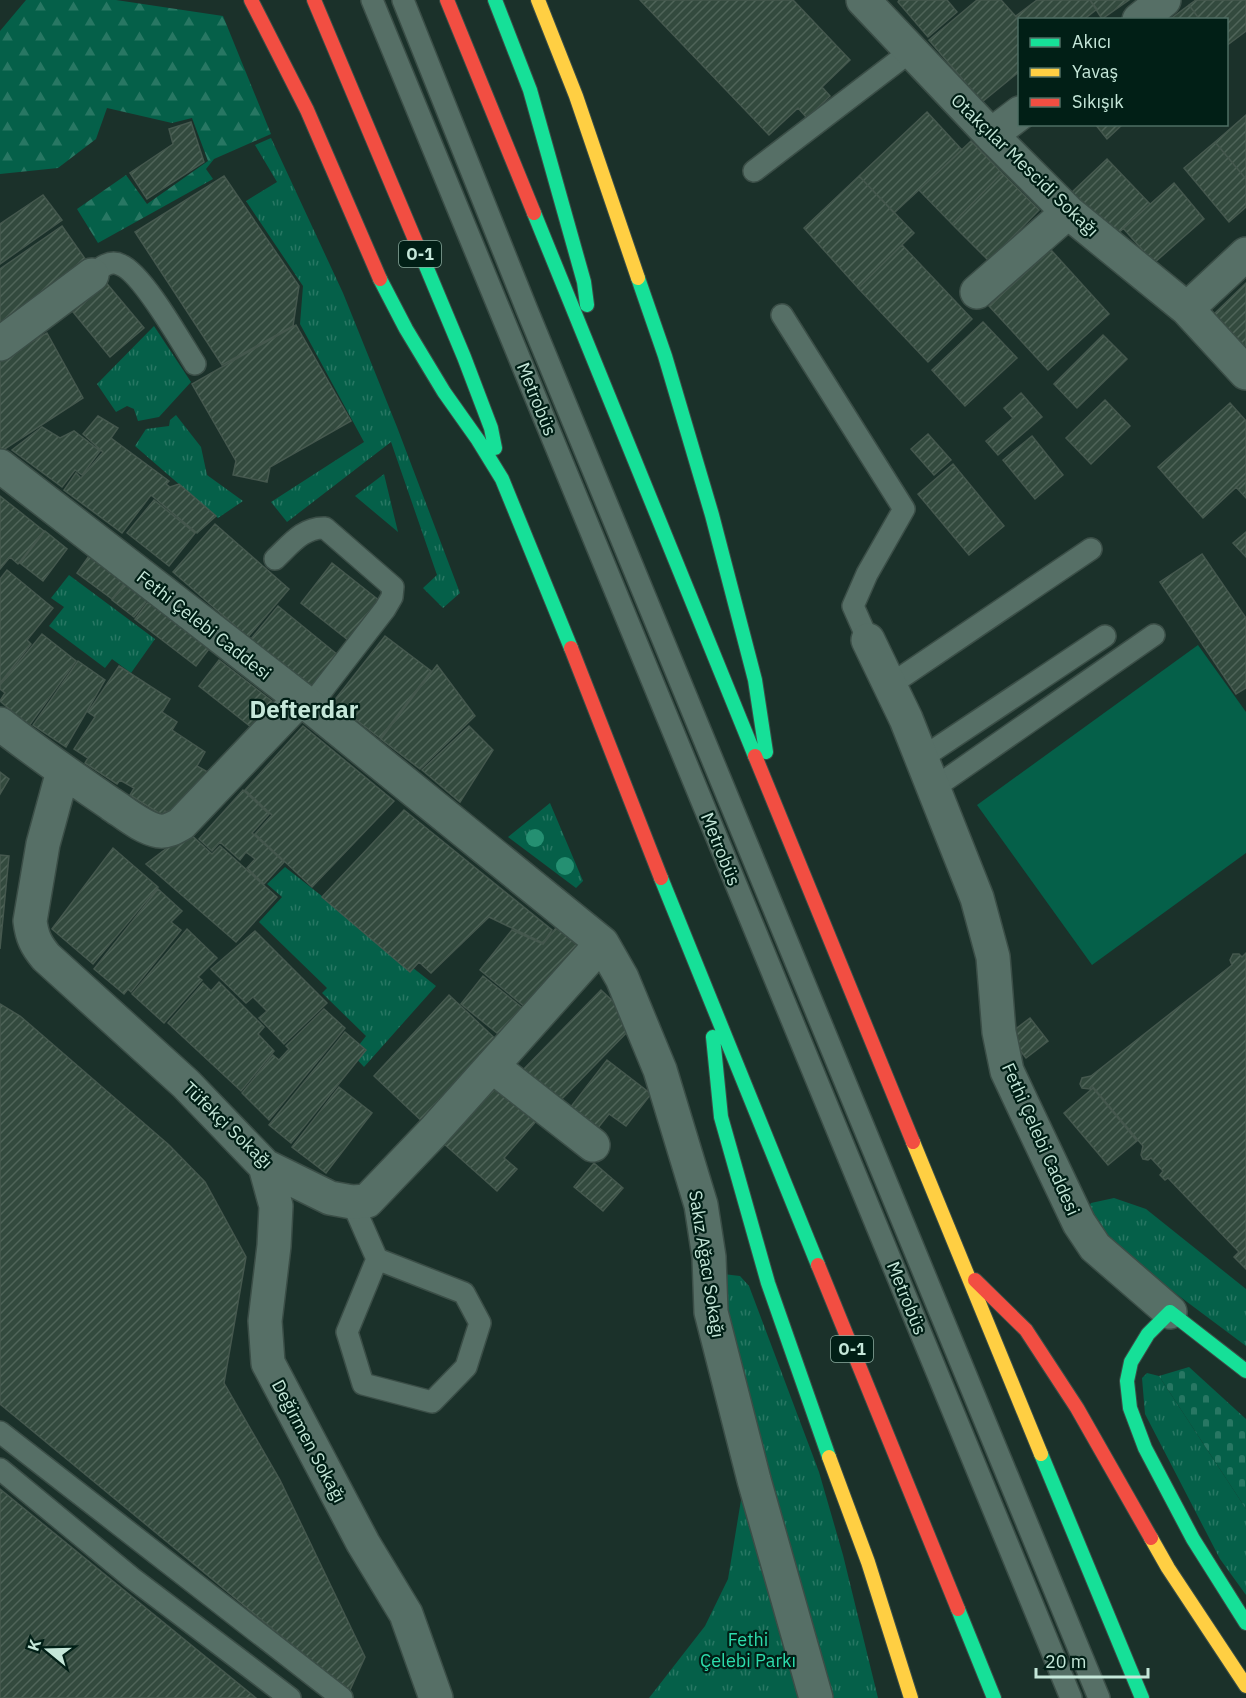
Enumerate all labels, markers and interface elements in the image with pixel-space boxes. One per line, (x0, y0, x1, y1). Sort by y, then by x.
legend (1018, 18, 1228, 126)
text: Akıcı (1072, 30, 1111, 53)
text: Yavaş (1072, 60, 1118, 83)
street label: Otakçılar Mescidi Sokağı (946, 89, 1104, 241)
text: Sıkışık (1072, 90, 1124, 113)
road number: O-1 (399, 241, 441, 267)
street label: Metrobüs (512, 359, 562, 439)
street label: Fethi Çelebi Caddesi (132, 565, 276, 685)
district label: Defterdar (249, 693, 359, 725)
street label: Metrobüs (696, 809, 746, 889)
street label: Fethi Çelebi Caddesi (997, 1059, 1085, 1219)
street label: Tüfekçi Sokağı (178, 1076, 278, 1174)
street label: Sakız Ağacı Sokağı (684, 1189, 730, 1339)
street label: Metrobüs (882, 1258, 932, 1338)
road number: O-1 (831, 1336, 873, 1362)
street label: Değirmen Sokağı (267, 1375, 351, 1507)
north arrow (18, 1620, 78, 1680)
park label: Fethi Çelebi Parkı (700, 1628, 796, 1672)
text: K (23, 1637, 45, 1654)
scale bar (1036, 1641, 1148, 1679)
text: 20 m (1045, 1650, 1087, 1673)

